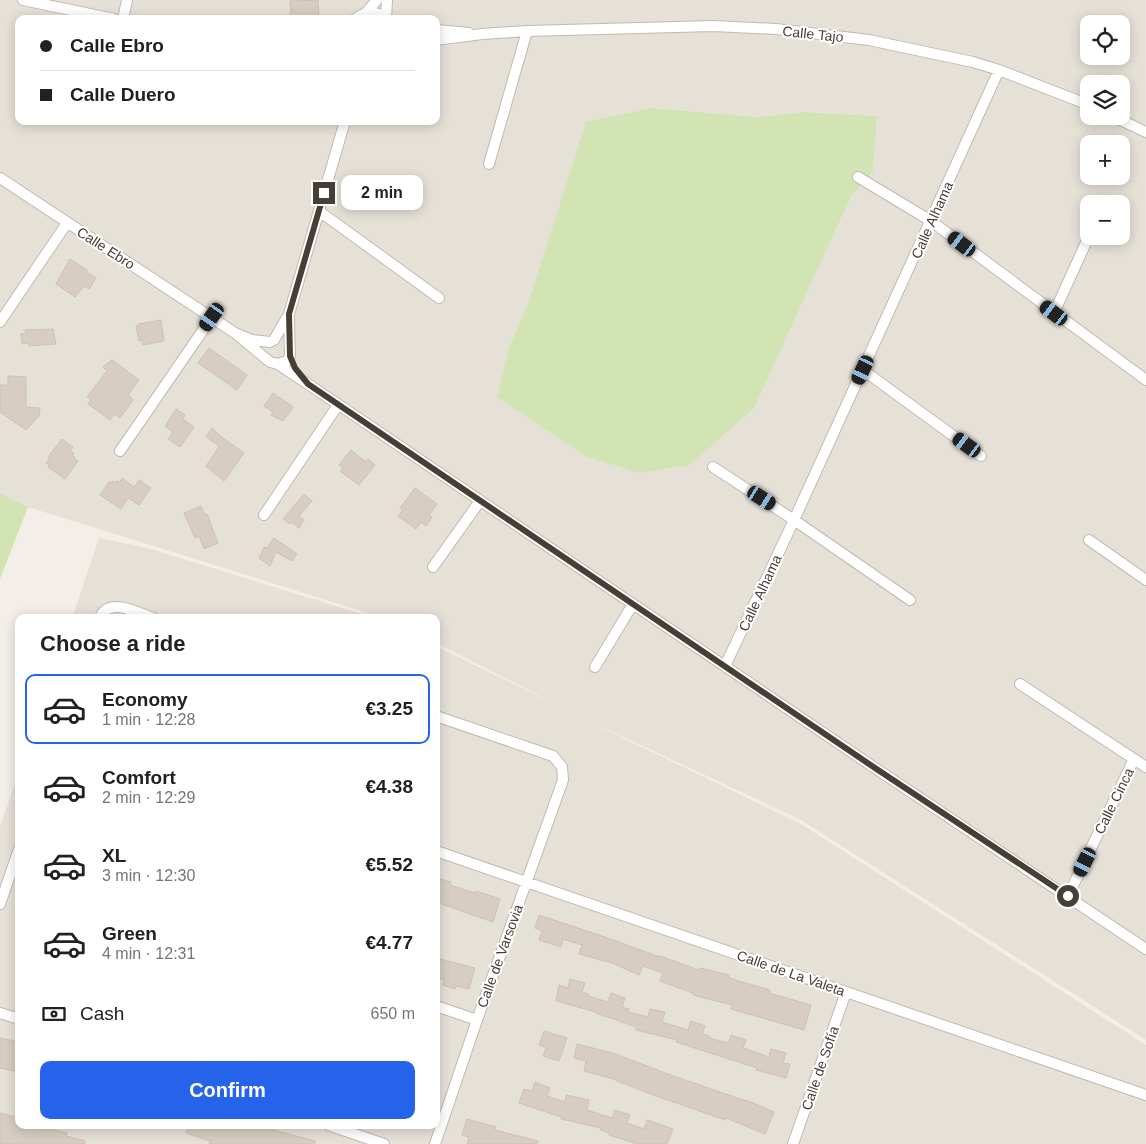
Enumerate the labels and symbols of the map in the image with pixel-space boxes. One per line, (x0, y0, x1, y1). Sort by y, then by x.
street label: Calle Tajo (782, 23, 844, 45)
callout: 2 min (342, 176, 424, 210)
street label: Calle Alhama (908, 179, 956, 261)
route end (313, 182, 335, 204)
street label: Calle Ebro (74, 223, 138, 273)
car (945, 229, 978, 259)
car (1037, 298, 1070, 328)
car (197, 300, 226, 334)
car (849, 353, 876, 387)
car (950, 430, 983, 460)
car (745, 484, 778, 512)
street label: Calle Alhama (735, 552, 785, 634)
street label: Calle Cinca (1091, 765, 1137, 837)
car (1071, 845, 1098, 879)
route start (1057, 885, 1079, 907)
street label: Calle de Varsovia (474, 902, 526, 1010)
street label: Calle de La Valeta (735, 947, 847, 999)
street label: Calle de Sofía (798, 1024, 842, 1112)

